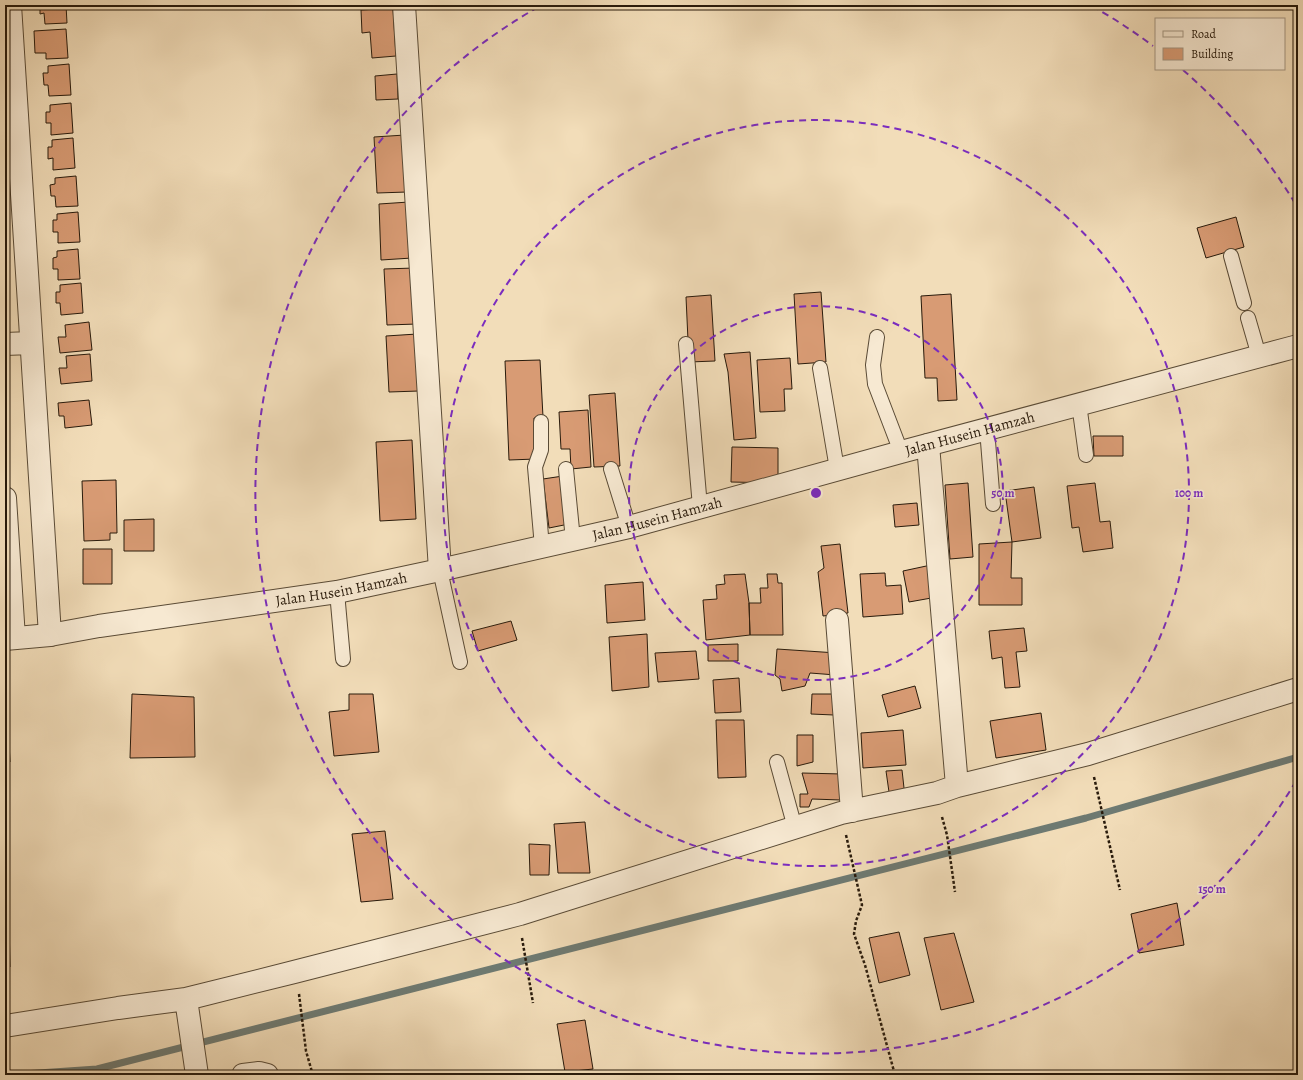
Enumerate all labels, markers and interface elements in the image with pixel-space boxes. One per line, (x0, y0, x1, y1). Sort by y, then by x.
legend (1155, 18, 1285, 70)
text: Road (1191, 26, 1217, 42)
text: Building (1191, 46, 1233, 62)
street label: Jalan Husein Hamzah (903, 407, 1037, 460)
text: 50 m (991, 485, 1015, 501)
text: 100 m (1175, 485, 1203, 501)
centre of rings (809, 486, 823, 500)
street label: Jalan Husein Hamzah (590, 492, 724, 545)
street label: Jalan Husein Hamzah (274, 567, 409, 611)
text: 150 m (1198, 881, 1226, 897)

